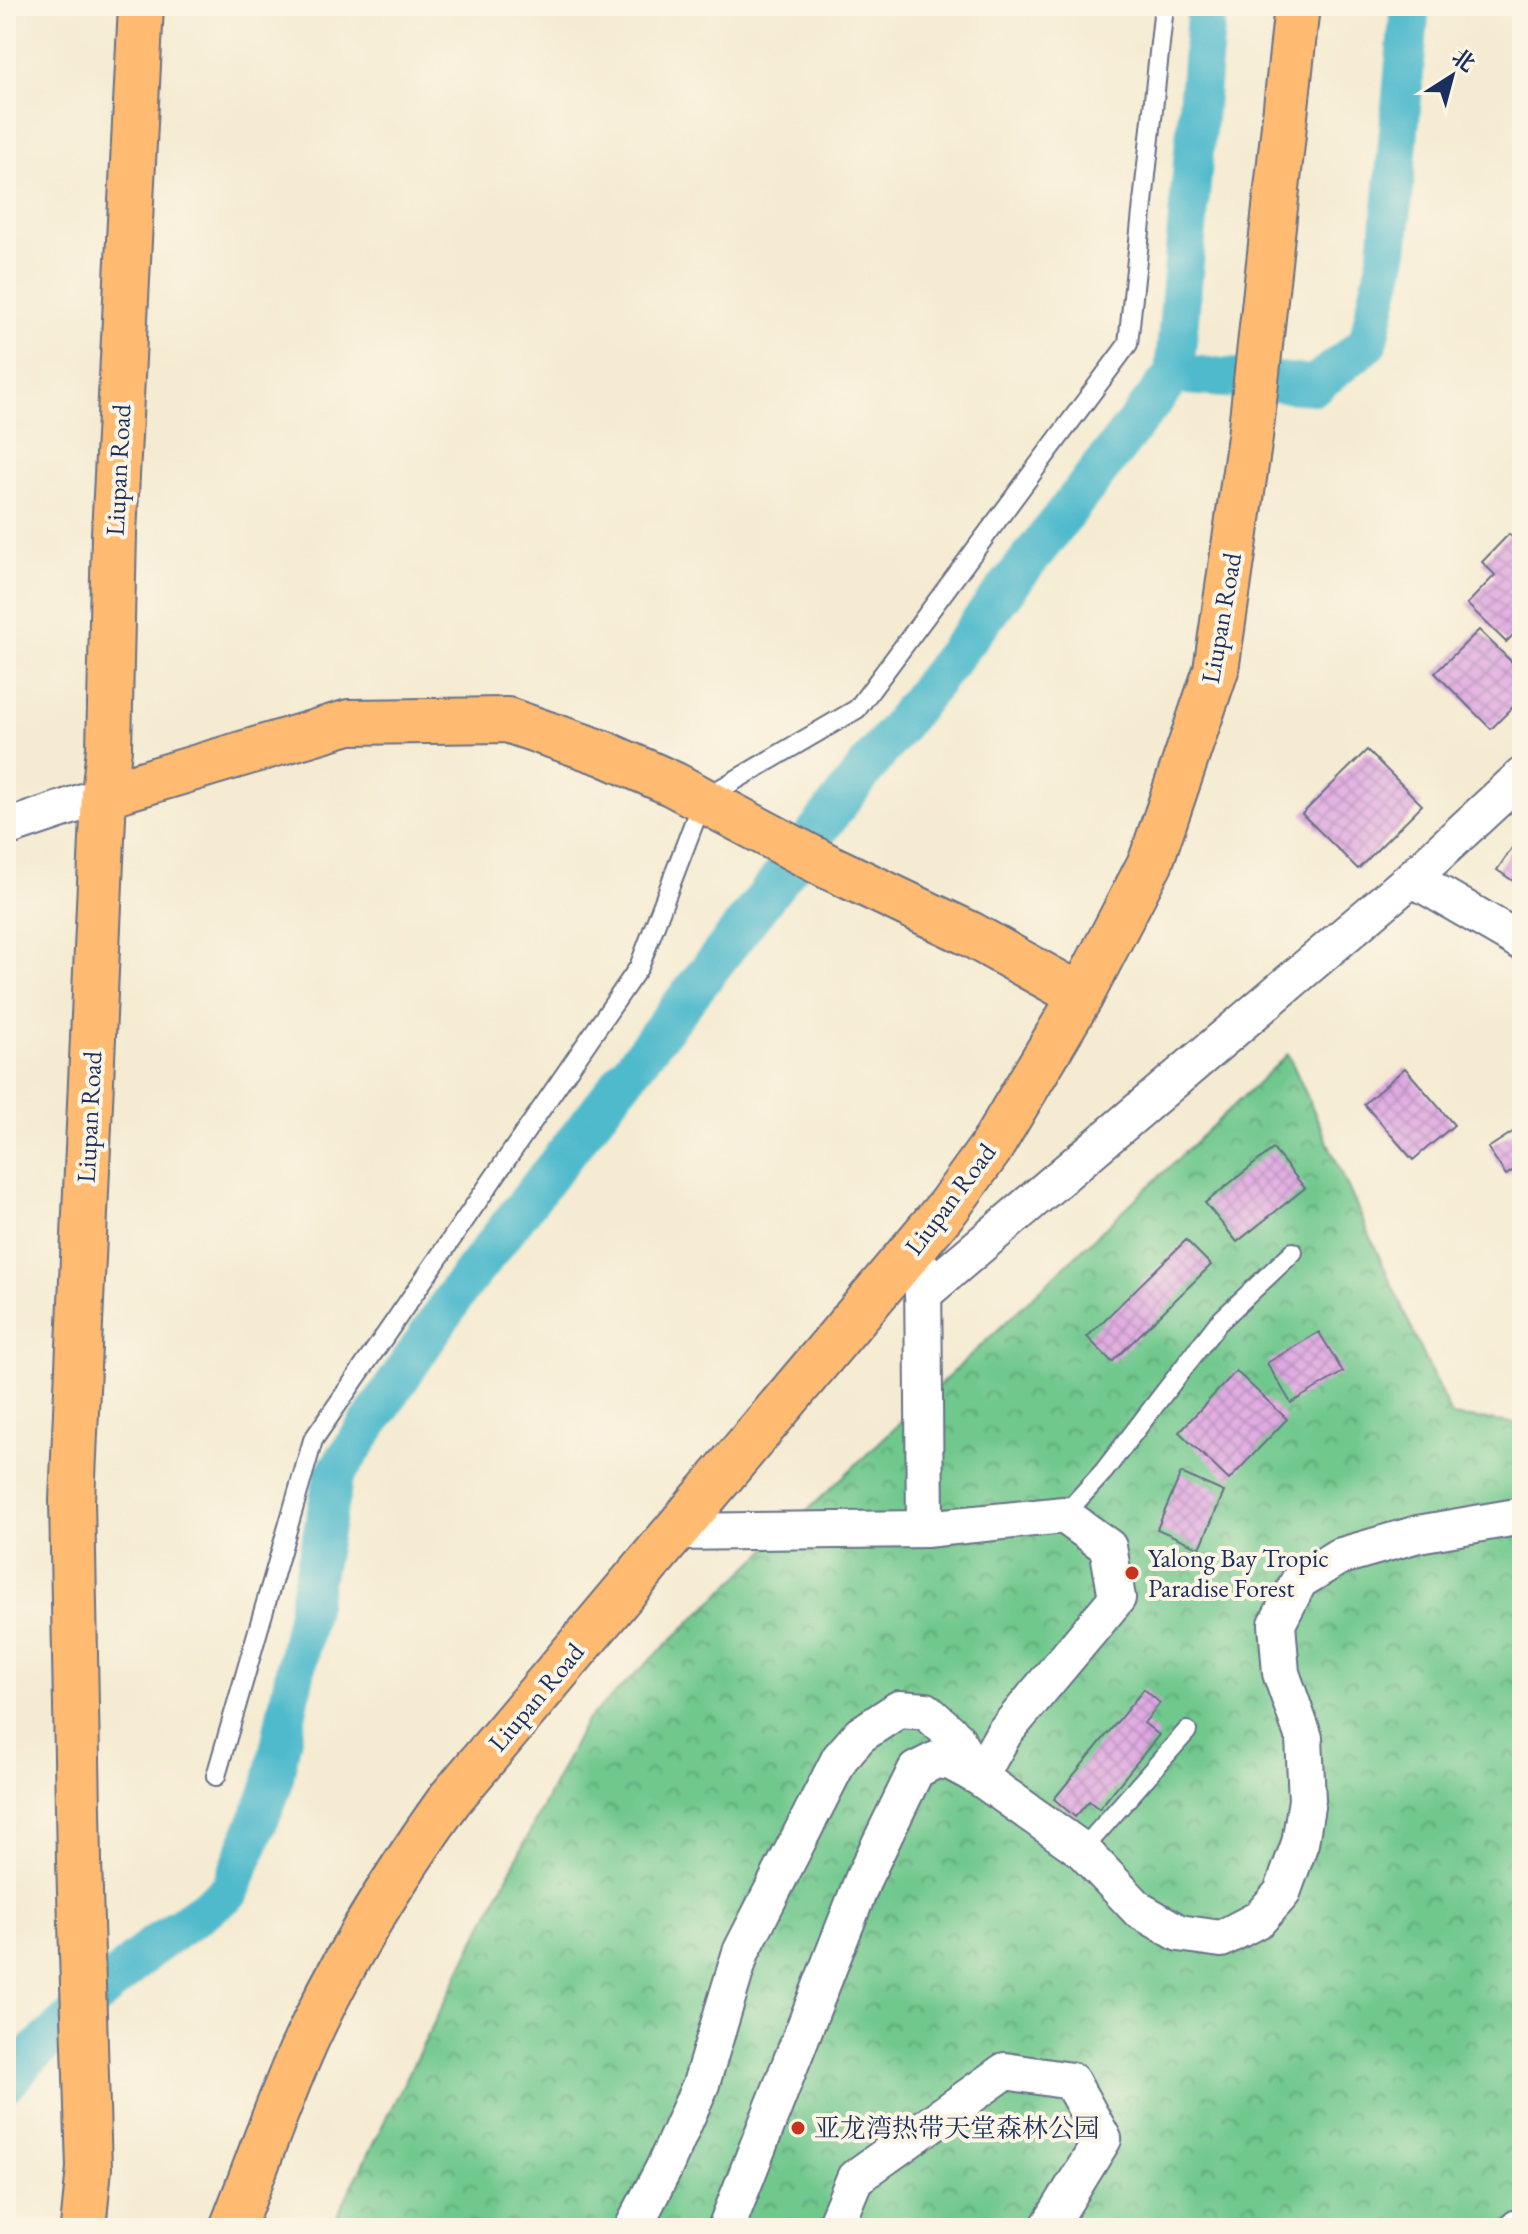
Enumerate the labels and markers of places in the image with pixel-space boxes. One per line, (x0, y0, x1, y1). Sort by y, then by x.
place label: Yalong Bay Tropic Paradise Forest (1148, 1541, 1329, 1605)
marker: Yalong Bay Tropic Paradise Forest (1123, 1564, 1141, 1582)
place label: 亚龙湾热带天堂森林公园 (814, 2111, 1100, 2145)
marker: 亚龙湾热带天堂森林公园 (789, 2119, 807, 2137)

